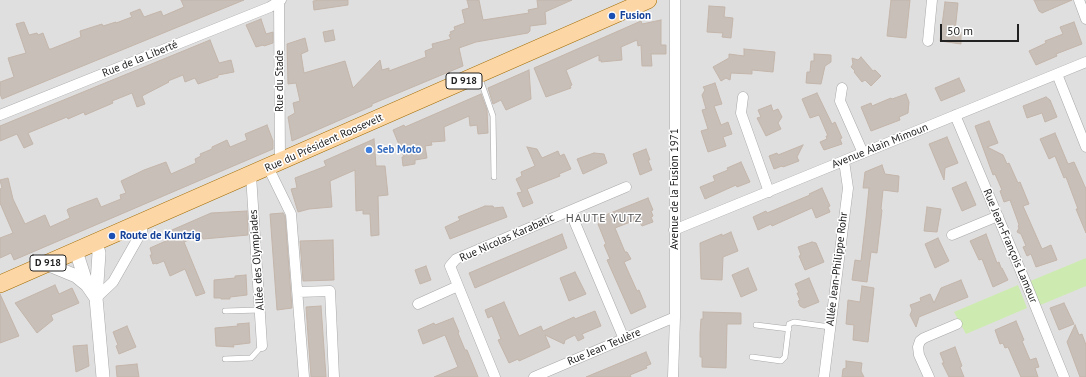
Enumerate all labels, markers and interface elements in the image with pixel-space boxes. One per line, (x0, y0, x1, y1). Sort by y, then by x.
place label: Fusion (620, 9, 651, 23)
marker: Fusion (607, 11, 617, 21)
scale bar (942, 16, 1021, 42)
text: 50 m (947, 23, 973, 38)
street label: Rue de la Liberté (100, 38, 180, 80)
street label: Rue du Stade (273, 50, 287, 112)
road number: D 918 (446, 73, 482, 89)
street label: Rue du Président Roosevelt (263, 111, 385, 175)
street label: Avenue Alain Mimoun (830, 121, 930, 171)
street label: Avenue de la Fusion 1971 (668, 128, 682, 250)
place label: Seb Moto (377, 143, 421, 157)
marker: Seb Moto (364, 145, 374, 155)
street label: Rue Jean-François Lamour (980, 187, 1040, 305)
street label: Allée des Olympiades (247, 209, 267, 311)
street label: Rue Nicolas Karabatic (458, 211, 556, 265)
street label: Allée Jean-Philippe Rohr (823, 211, 851, 327)
district label: HAUTE YUTZ (566, 212, 642, 226)
place label: Route de Kuntzig (120, 229, 201, 243)
marker: Route de Kuntzig (107, 231, 117, 241)
road number: D 918 (30, 255, 66, 271)
street label: Rue Jean Teulère (565, 326, 643, 368)

